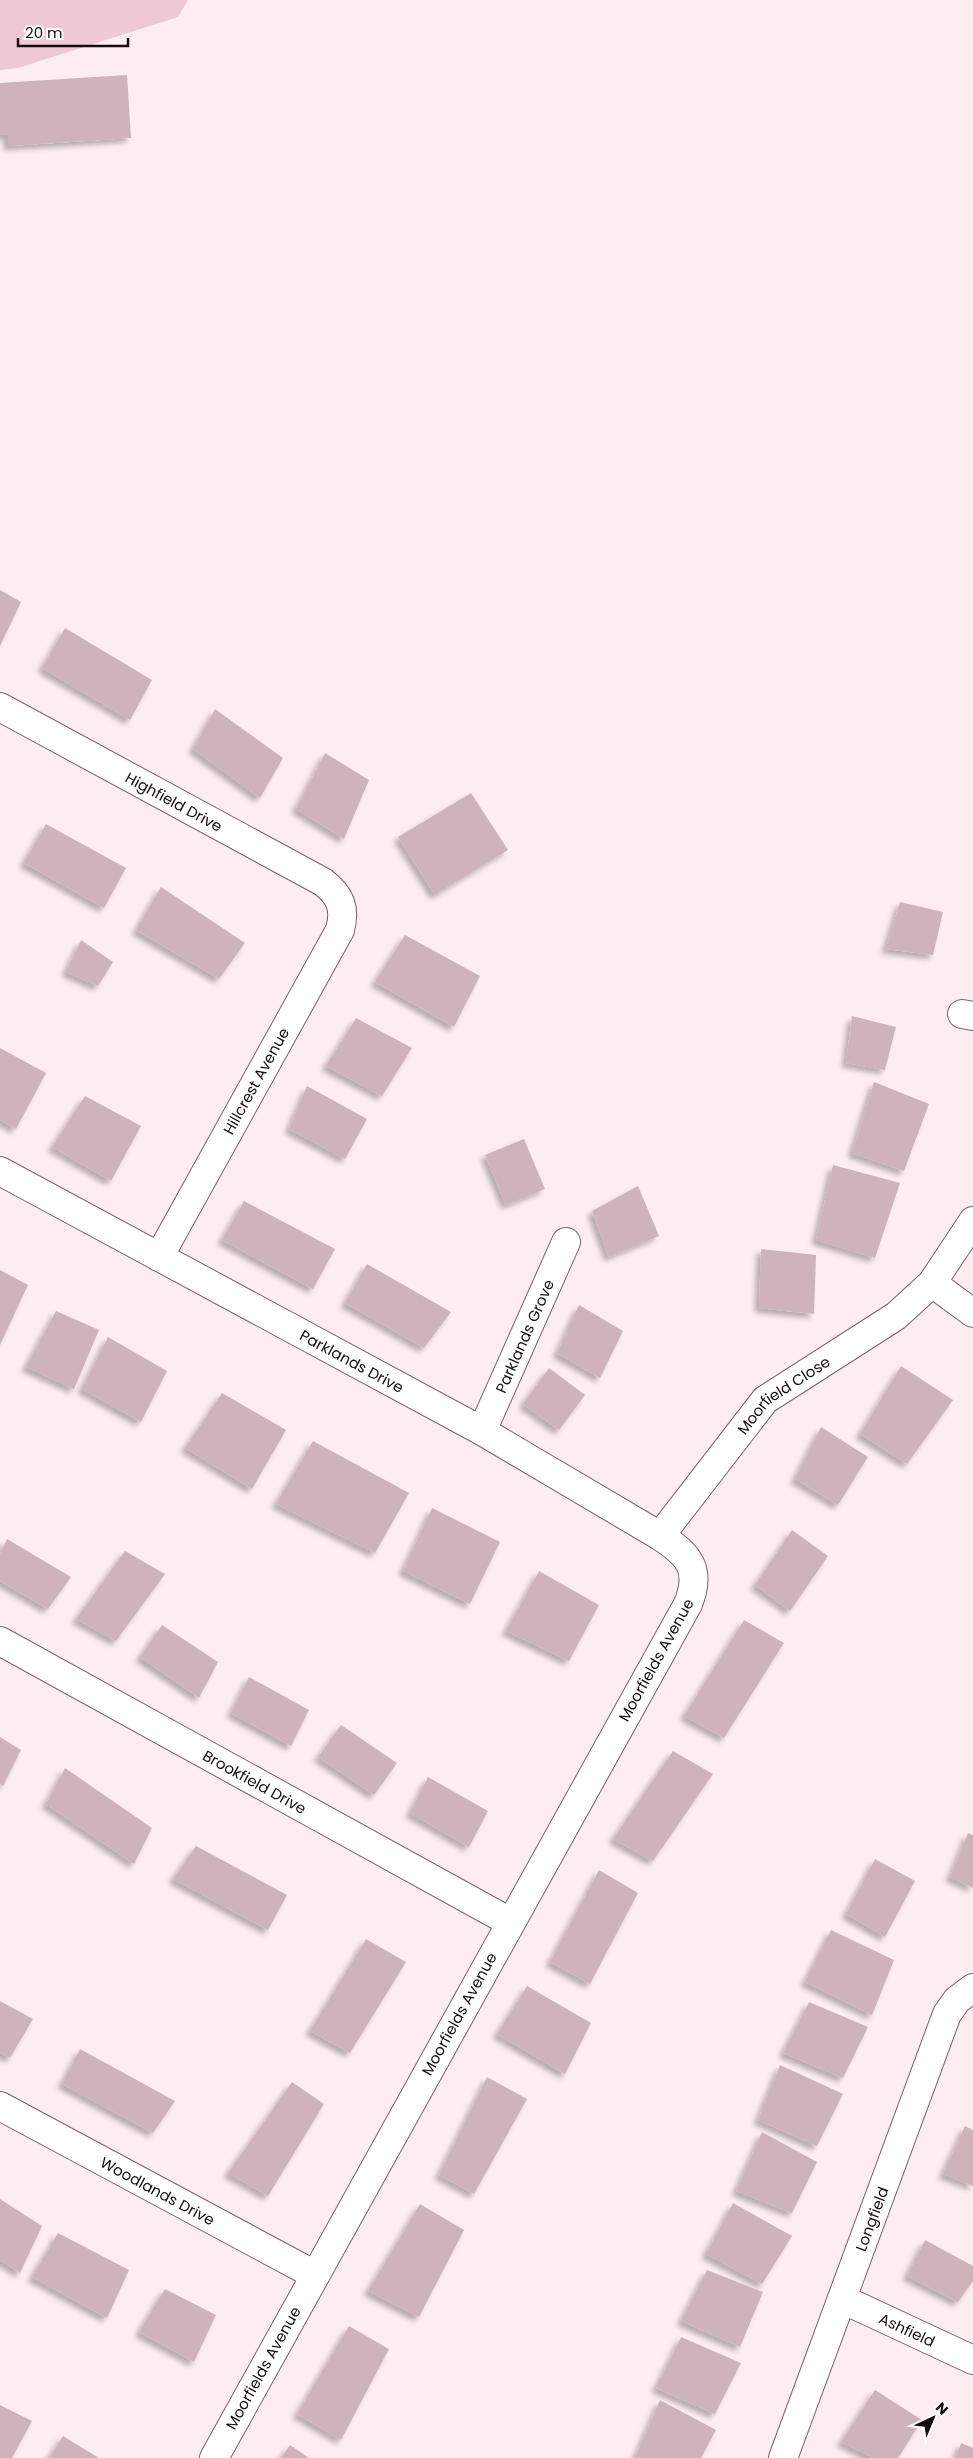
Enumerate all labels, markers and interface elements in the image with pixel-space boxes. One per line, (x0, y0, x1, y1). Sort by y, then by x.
scale bar (18, 15, 128, 47)
text: 20 m (25, 22, 63, 43)
street label: Highfield Drive (122, 767, 226, 836)
street label: Hillcrest Avenue (218, 1024, 294, 1138)
street label: Parklands Grove (490, 1276, 559, 1396)
street label: Parklands Drive (296, 1324, 408, 1398)
street label: Moorfield Close (732, 1351, 834, 1439)
street label: Moorfields Avenue (613, 1595, 699, 1725)
street label: Brookfield Drive (199, 1744, 310, 1818)
street label: Moorfields Avenue (416, 1949, 502, 2079)
street label: Woodlands Drive (97, 2151, 219, 2230)
street label: Longfield (850, 2183, 893, 2254)
street label: Moorfields Avenue (220, 2303, 306, 2433)
street label: Ashfield (876, 2307, 939, 2351)
north arrow (908, 2393, 958, 2443)
text: N (931, 2398, 953, 2419)

